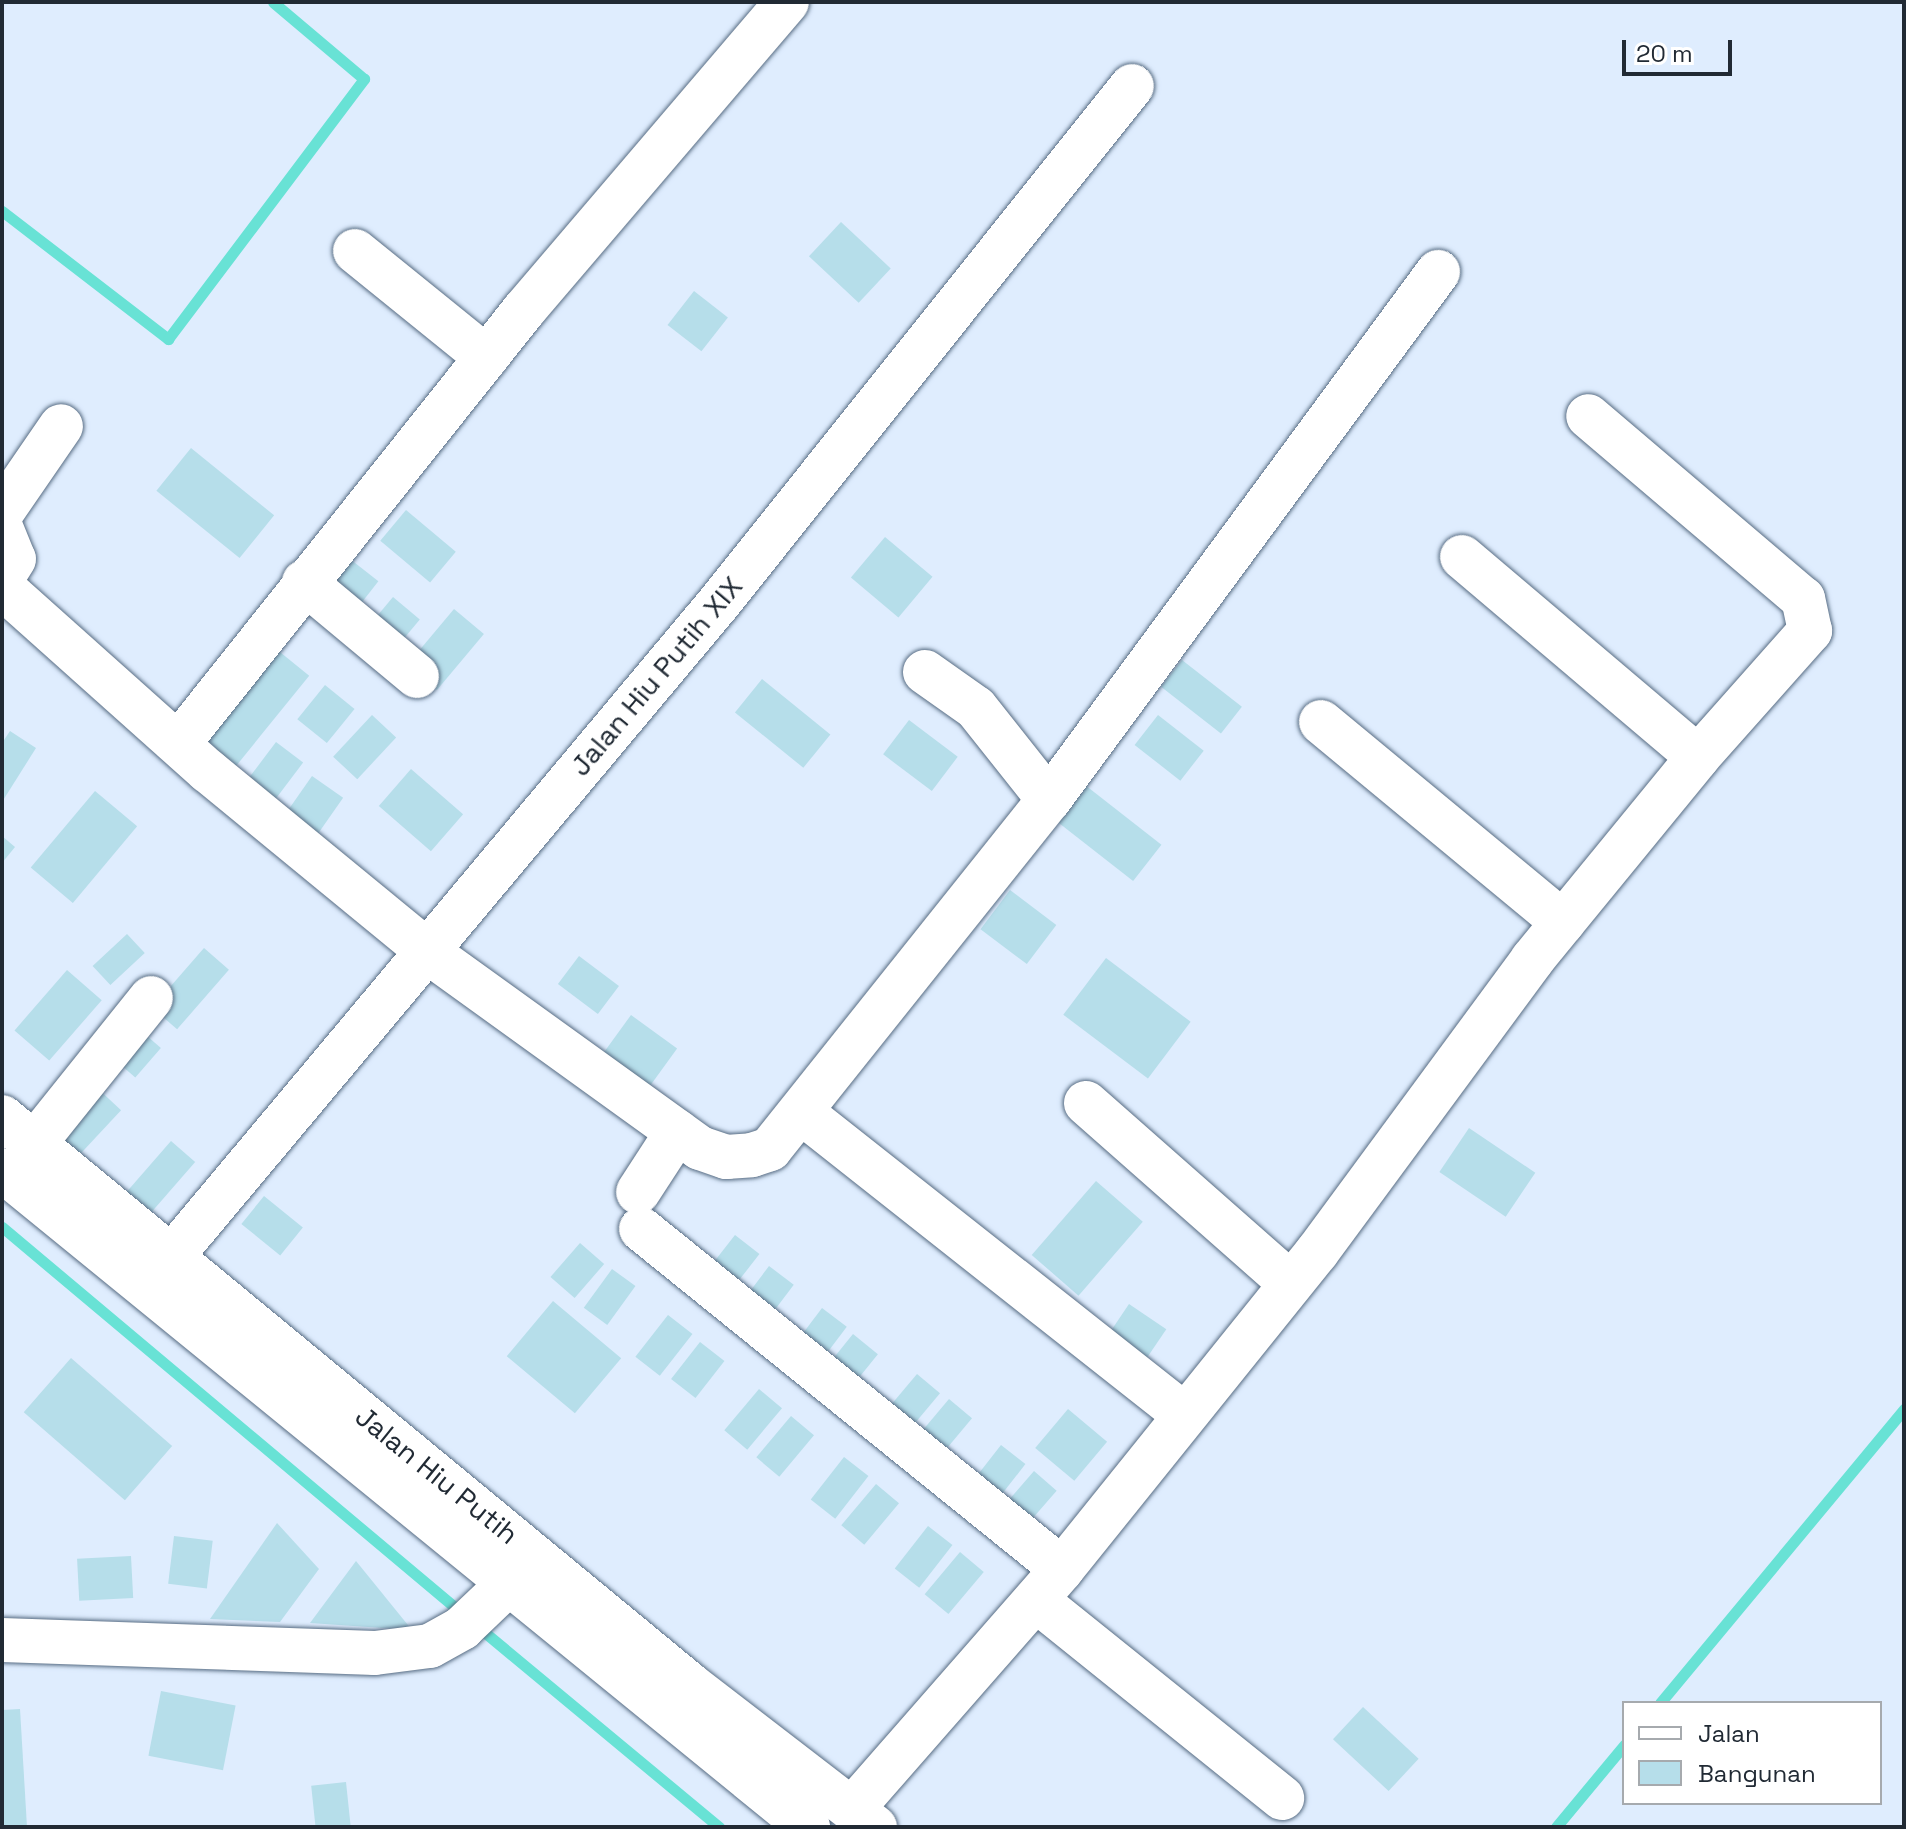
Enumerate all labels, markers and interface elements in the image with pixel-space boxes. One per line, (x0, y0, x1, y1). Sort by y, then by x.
scale bar (1626, 24, 1736, 74)
text: 20 m (1636, 38, 1693, 69)
street label: Jalan Hiu Putih XIX (563, 570, 749, 782)
street label: Jalan Hiu Putih (349, 1399, 525, 1551)
legend (1622, 1701, 1882, 1805)
text: Jalan (1698, 1718, 1760, 1749)
text: Bangunan (1698, 1758, 1816, 1789)

